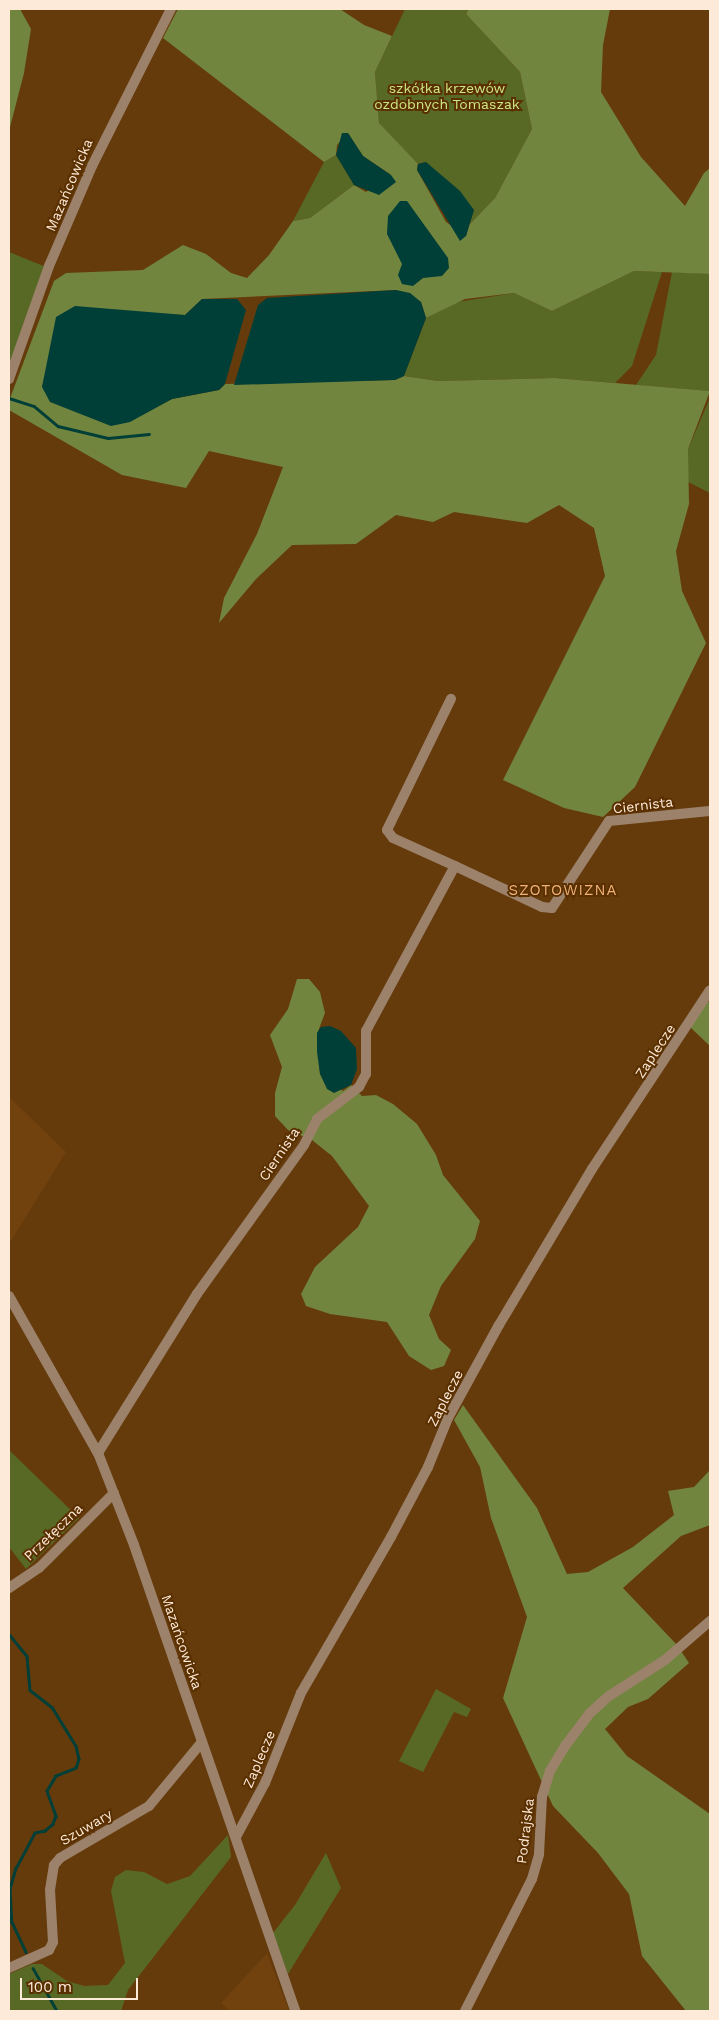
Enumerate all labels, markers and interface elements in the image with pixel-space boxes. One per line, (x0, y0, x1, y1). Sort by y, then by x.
park label: szkółka krzewów ozdobnych Tomaszak (374, 80, 520, 112)
street label: Mazańcowicka (42, 136, 96, 234)
street label: Ciernista (612, 793, 674, 817)
district label: SZOTOWIZNA (507, 882, 619, 900)
street label: Zaplecze (631, 1021, 679, 1081)
street label: Ciernista (255, 1124, 303, 1184)
street label: Zaplecze (424, 1367, 466, 1429)
street label: Przełęczna (20, 1500, 86, 1564)
street label: Mazańcowicka (158, 1593, 206, 1691)
street label: Zaplecze (239, 1728, 279, 1790)
street label: Podrajska (513, 1797, 537, 1865)
street label: Szuwary (57, 1805, 115, 1849)
scale bar (22, 1968, 140, 2000)
text: 100 m (28, 1978, 72, 1996)

